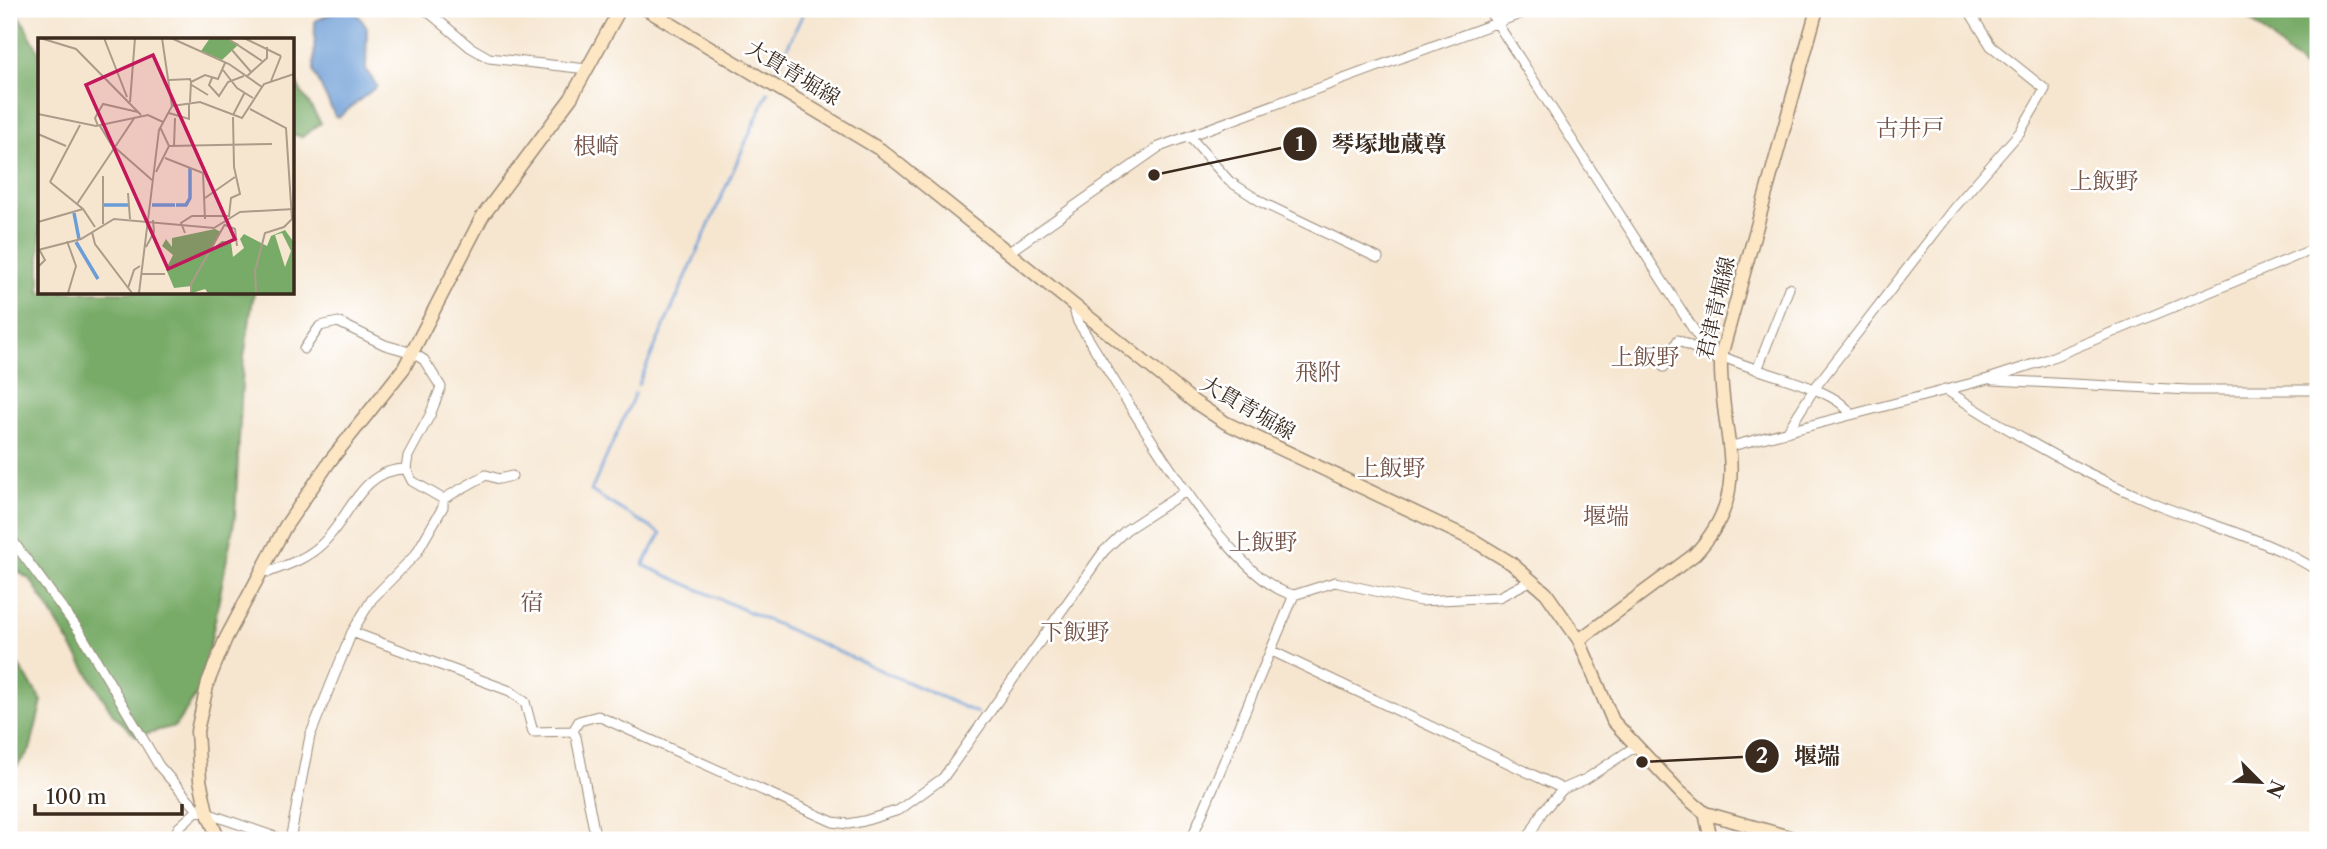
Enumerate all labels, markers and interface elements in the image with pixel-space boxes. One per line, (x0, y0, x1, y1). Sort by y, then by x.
street label: 大貫青堀線 (742, 35, 845, 110)
inset map (38, 38, 294, 294)
district label: 古井戸 (1876, 114, 1945, 142)
callout: 琴塚地蔵尊 (1282, 122, 1460, 166)
text: 琴塚地蔵尊 (1332, 130, 1447, 158)
text: 1 (1295, 131, 1305, 156)
district label: 根崎 (573, 132, 619, 160)
district label: 上飯野 (2070, 167, 2139, 195)
street label: 君津青堀線 (1692, 254, 1740, 362)
district label: 上飯野 (1611, 343, 1680, 371)
district label: 飛附 (1295, 358, 1341, 386)
street label: 大貫青堀線 (1197, 370, 1300, 445)
district label: 上飯野 (1357, 454, 1426, 482)
district label: 堰端 (1583, 502, 1629, 530)
district label: 上飯野 (1229, 528, 1298, 556)
district label: 宿 (521, 588, 544, 616)
district label: 下飯野 (1041, 618, 1110, 646)
callout: 堰端 (1745, 734, 1854, 778)
text: 堰端 (1794, 742, 1840, 770)
text: 2 (1756, 743, 1768, 768)
north arrow (2226, 748, 2296, 818)
scale bar (35, 772, 182, 816)
text: N (2261, 776, 2289, 801)
text: 100 m (46, 784, 107, 809)

